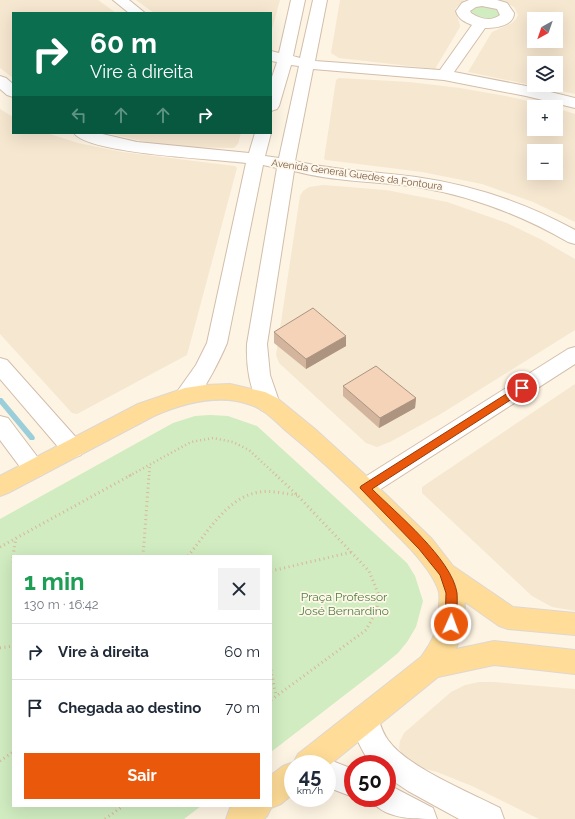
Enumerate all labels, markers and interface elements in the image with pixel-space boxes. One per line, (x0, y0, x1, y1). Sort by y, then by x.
north arrow (527, 12, 563, 48)
map controls (527, 12, 563, 180)
text: 60 m (90, 27, 157, 60)
icon: right (24, 28, 76, 80)
button: layers (527, 56, 563, 92)
text: Vire à direita (90, 61, 193, 82)
button: + (527, 100, 563, 136)
icon: left (68, 104, 90, 126)
icon: ahead (110, 104, 132, 126)
icon: ahead (152, 104, 174, 126)
icon: right (194, 104, 216, 126)
button: − (527, 144, 563, 180)
street label: Avenida General Guedes da Fontoura (271, 157, 443, 192)
pin (505, 371, 539, 405)
icon: arrive (511, 377, 533, 399)
text: 1 min (24, 567, 85, 596)
button: close (218, 568, 260, 610)
park label: Praça Professor José Bernardino (299, 590, 389, 618)
text: 130 m · 16:42 (24, 597, 99, 612)
position arrow (430, 603, 472, 645)
icon: right (24, 641, 46, 663)
text: Vire à direita (58, 643, 149, 661)
text: 60 m (224, 643, 260, 661)
icon: arrive (24, 697, 46, 719)
text: Chegada ao destino (58, 699, 201, 717)
text: 70 m (225, 699, 260, 717)
button: Sair (24, 753, 260, 799)
speed limit sign: 50 (344, 755, 396, 807)
text: 45 (299, 764, 321, 788)
text: km/h (297, 785, 323, 796)

